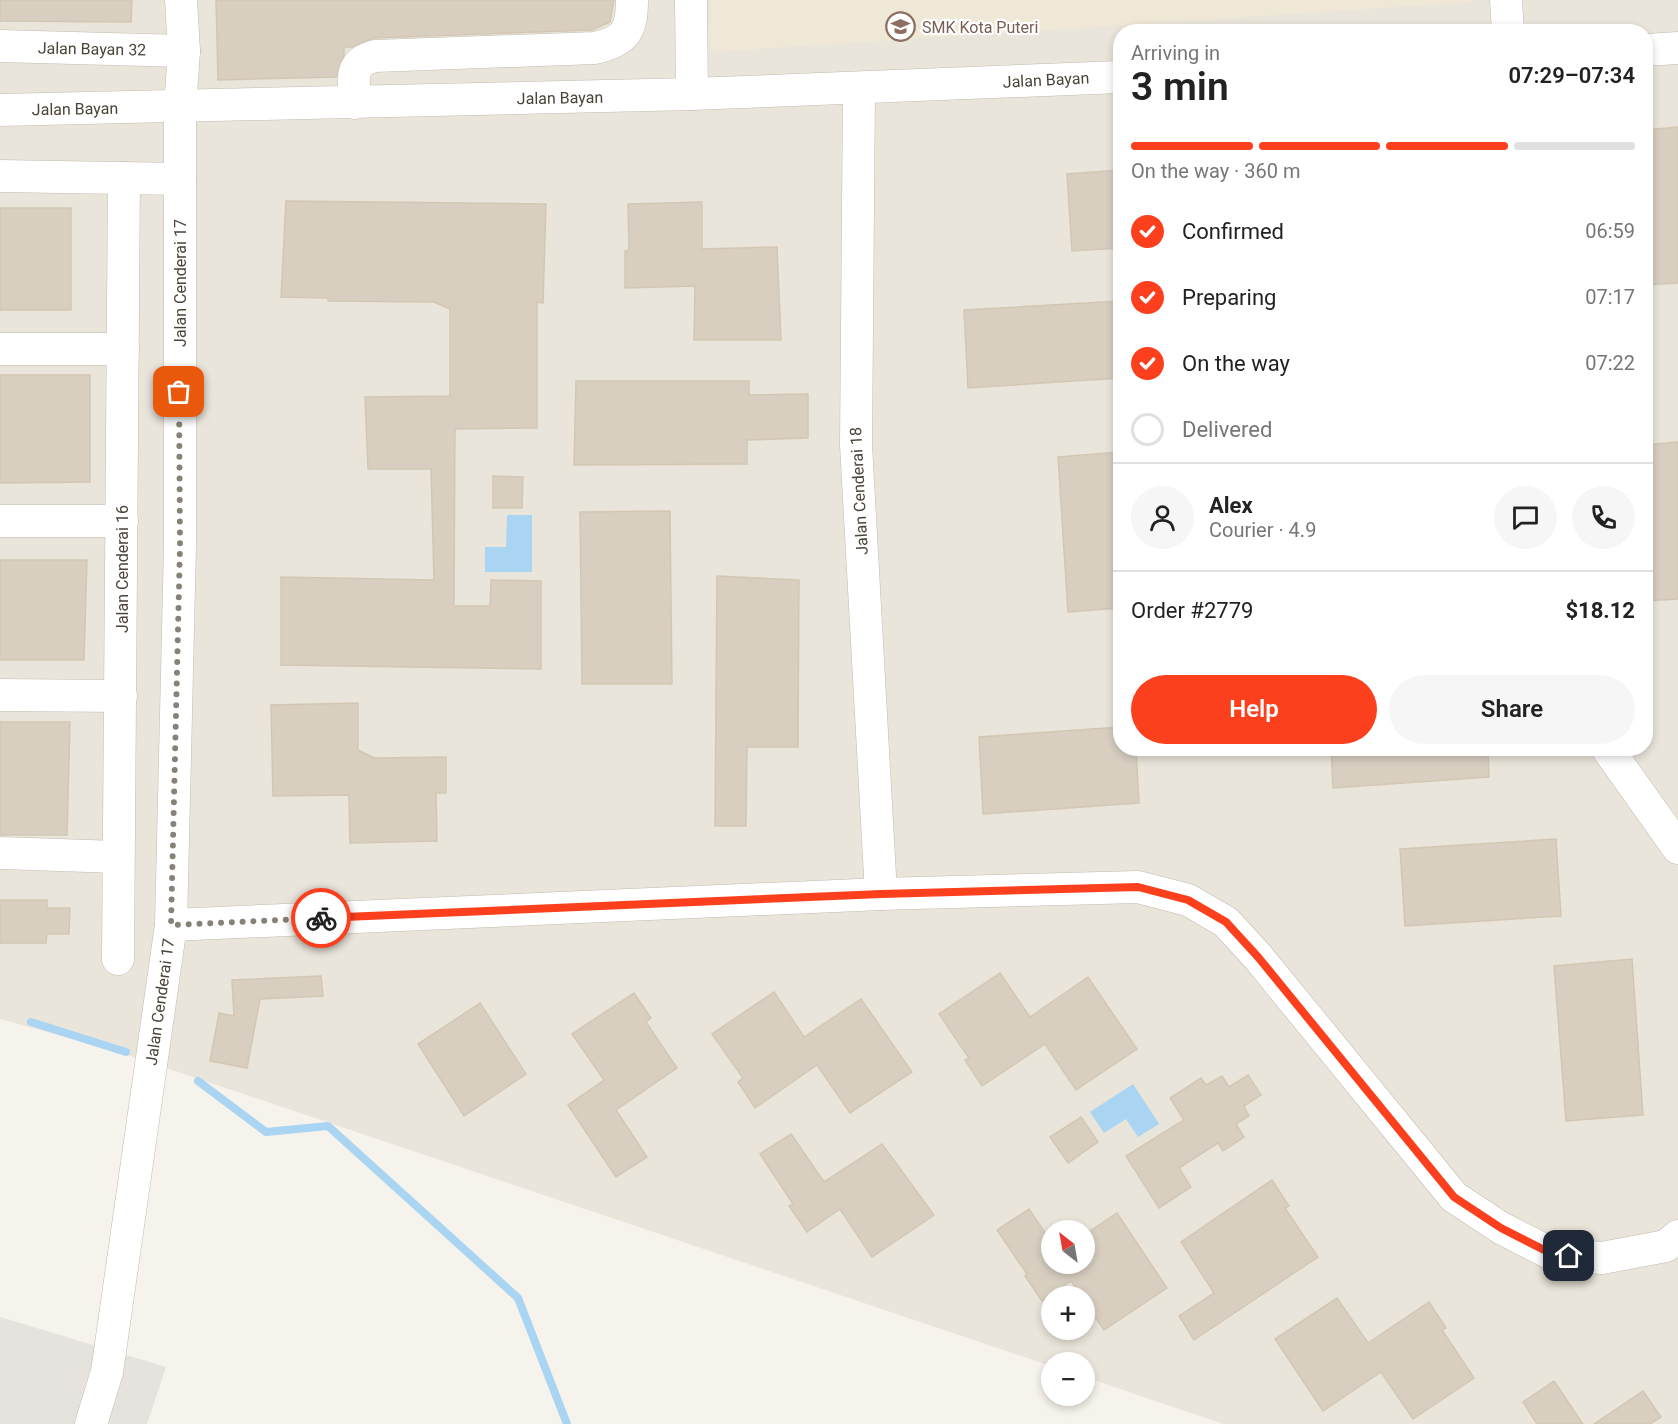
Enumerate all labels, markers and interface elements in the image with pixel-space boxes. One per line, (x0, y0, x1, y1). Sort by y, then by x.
school or university icon: SMK Kota Puteri (885, 11, 917, 43)
place label: SMK Kota Puteri (922, 18, 1038, 37)
street label: Jalan Bayan 32 (38, 39, 146, 59)
text: Arriving in (1131, 41, 1220, 65)
text: 07:29–07:34 (1508, 63, 1635, 88)
text: 3 min (1131, 64, 1229, 110)
street label: Jalan Bayan (1002, 68, 1090, 92)
street label: Jalan Bayan (517, 88, 603, 108)
street label: Jalan Bayan (32, 99, 118, 119)
text: On the way · 360 m (1131, 159, 1300, 183)
icon: check (1131, 215, 1164, 248)
street label: Jalan Cenderai 17 (171, 219, 190, 347)
text: Confirmed (1182, 219, 1284, 244)
text: 06:59 (1585, 219, 1635, 243)
icon: check (1131, 281, 1164, 314)
text: Preparing (1182, 285, 1276, 310)
text: 07:17 (1585, 285, 1635, 309)
icon: check (1131, 347, 1164, 380)
text: On the way (1182, 351, 1290, 376)
text: 07:22 (1585, 351, 1635, 375)
pin (153, 366, 204, 417)
icon: bag (162, 375, 195, 408)
text: Delivered (1182, 417, 1272, 442)
street label: Jalan Cenderai 18 (846, 427, 872, 555)
button: person (1131, 486, 1194, 549)
button: chat (1494, 486, 1557, 549)
button: phone (1572, 486, 1635, 549)
text: Alex (1209, 493, 1253, 518)
street label: Jalan Cenderai 16 (113, 505, 132, 633)
text: Courier · 4.9 (1209, 518, 1316, 542)
text: Order #2779 (1131, 598, 1253, 623)
text: $18.12 (1566, 598, 1635, 623)
button: Help (1131, 675, 1377, 744)
button: Share (1389, 675, 1635, 744)
courier (291, 888, 351, 948)
icon: bike (305, 902, 338, 935)
street label: Jalan Cenderai 17 (142, 937, 178, 1067)
north arrow (1041, 1220, 1095, 1274)
map controls (1041, 1220, 1095, 1406)
pin (1543, 1230, 1594, 1281)
icon: home (1552, 1239, 1585, 1272)
button: + (1041, 1286, 1095, 1340)
button: − (1041, 1352, 1095, 1406)

